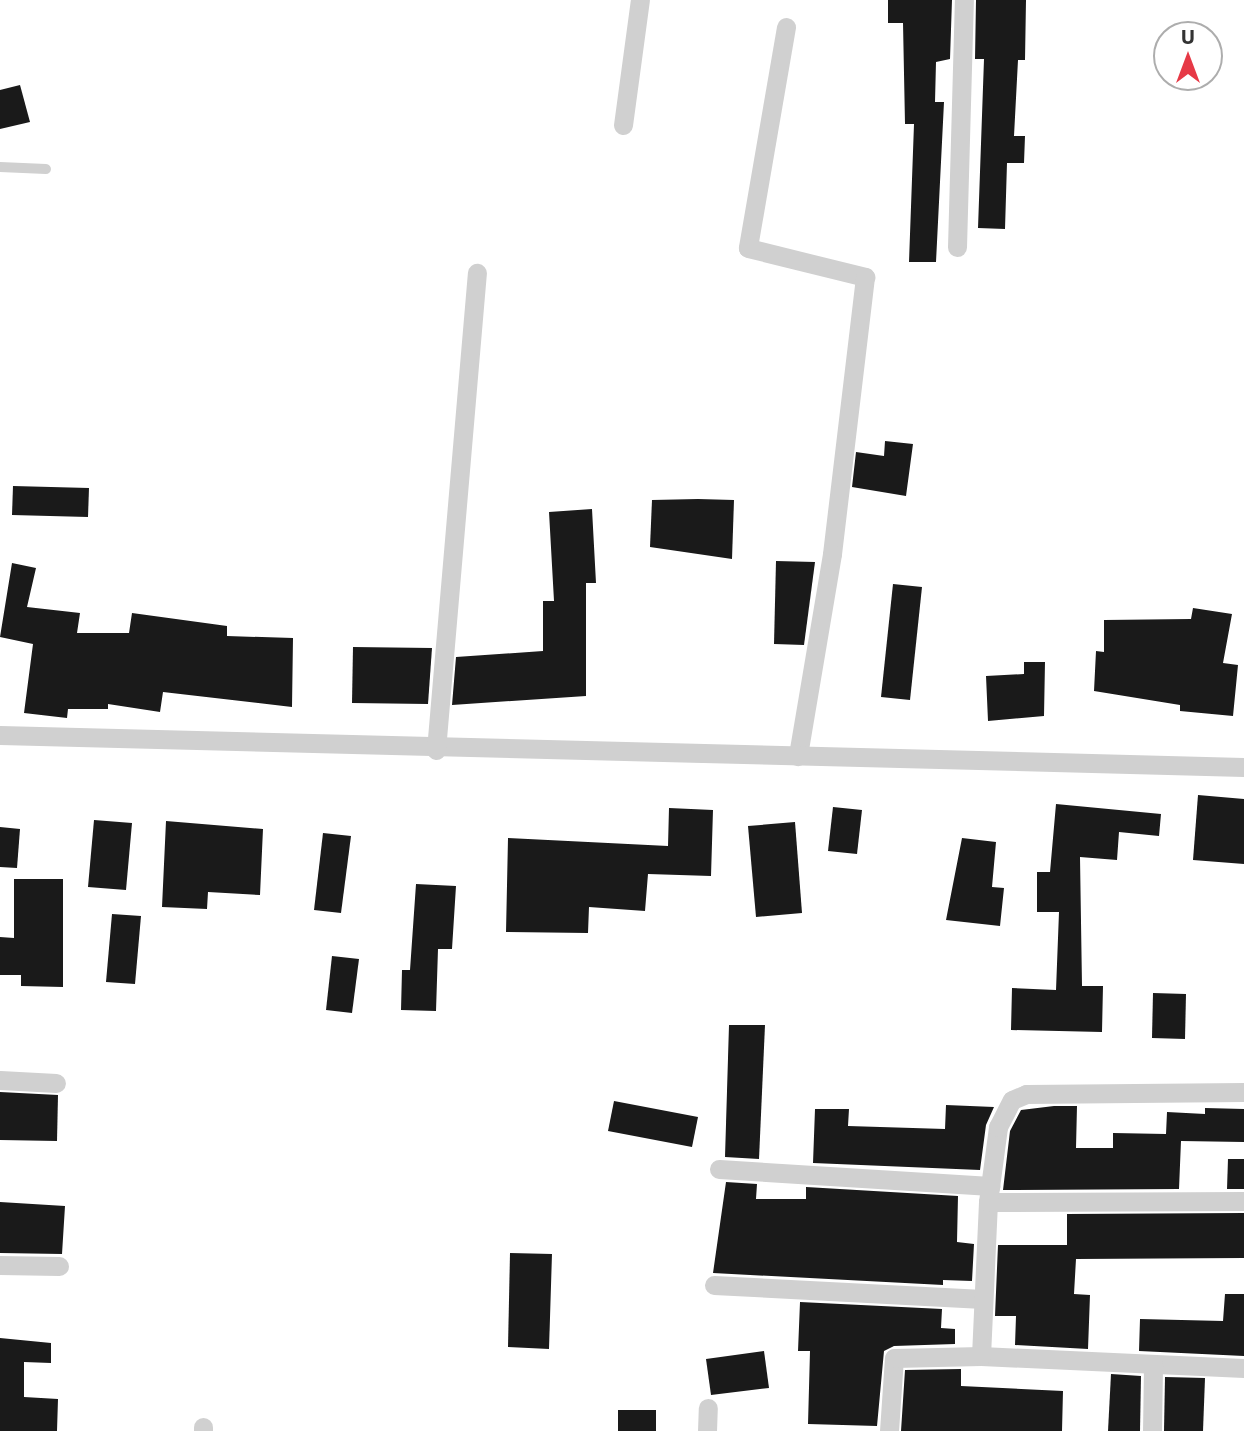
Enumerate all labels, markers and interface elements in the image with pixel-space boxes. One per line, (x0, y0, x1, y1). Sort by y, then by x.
north arrow (1153, 21, 1223, 91)
text: U (1181, 25, 1195, 48)

